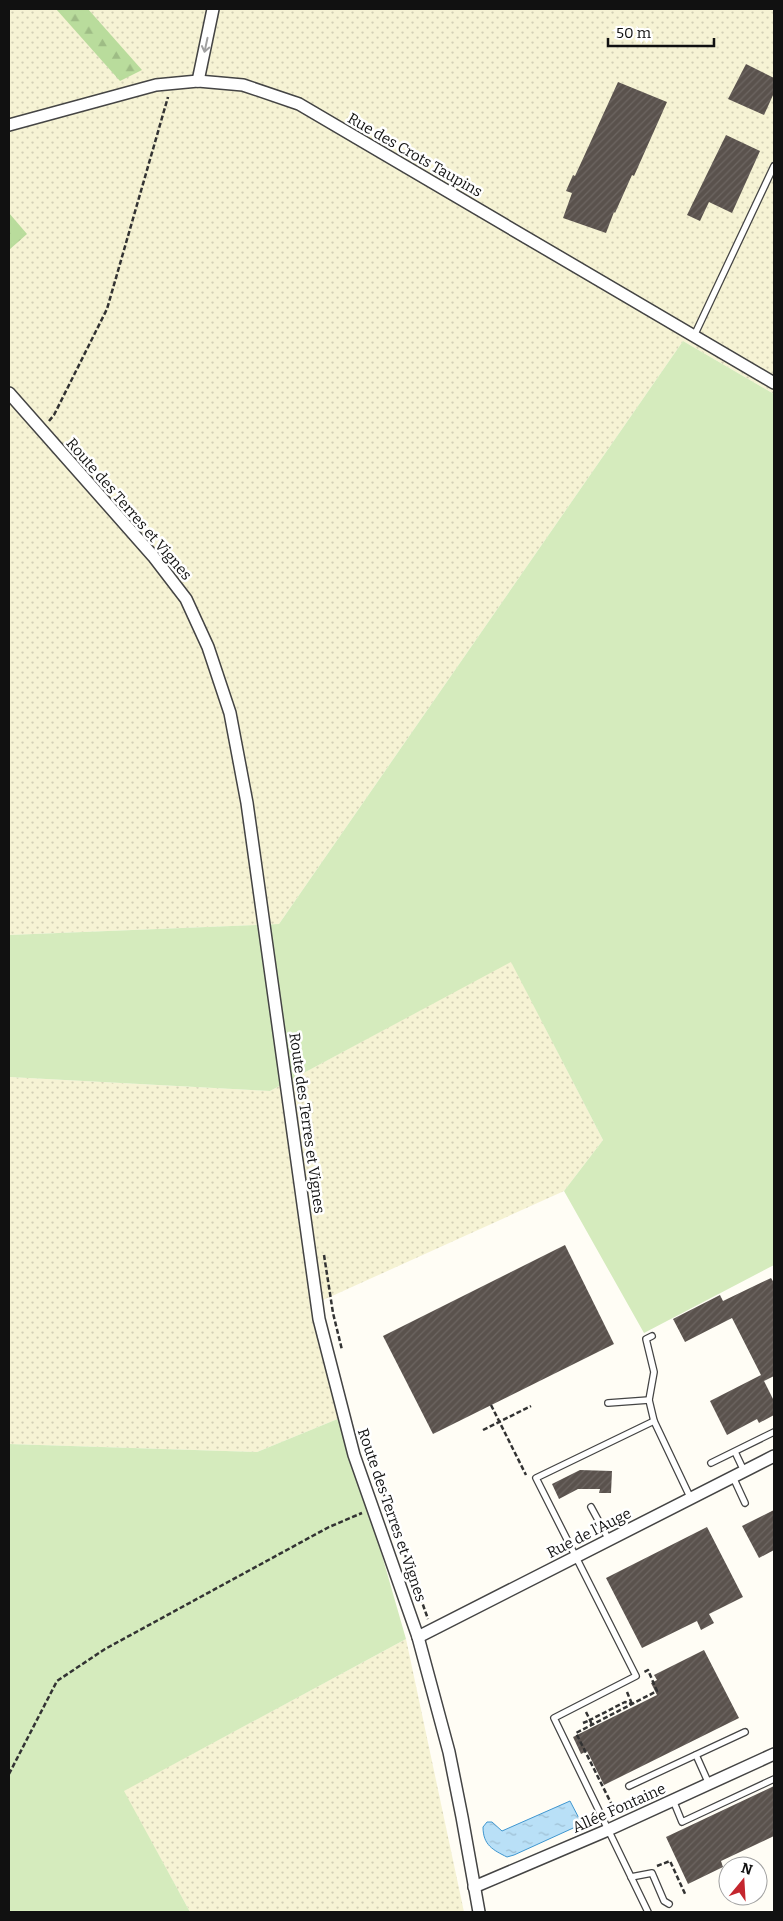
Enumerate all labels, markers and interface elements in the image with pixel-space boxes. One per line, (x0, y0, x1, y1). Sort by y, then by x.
scale bar (608, 15, 714, 47)
text: 50 m (616, 24, 652, 42)
one-way arrow (201, 36, 210, 52)
street label: Rue des Crots Taupins (344, 109, 486, 201)
street label: Route des Terres et Vignes (62, 434, 196, 584)
street label: Route des Terres et Vignes (285, 1031, 329, 1215)
street label: Route des Terres et Vignes (354, 1426, 430, 1604)
street label: Rue de l'Auge (544, 1504, 634, 1562)
street label: Allée Fontaine (570, 1779, 668, 1837)
north arrow (718, 1856, 768, 1906)
text: N (739, 1859, 755, 1879)

